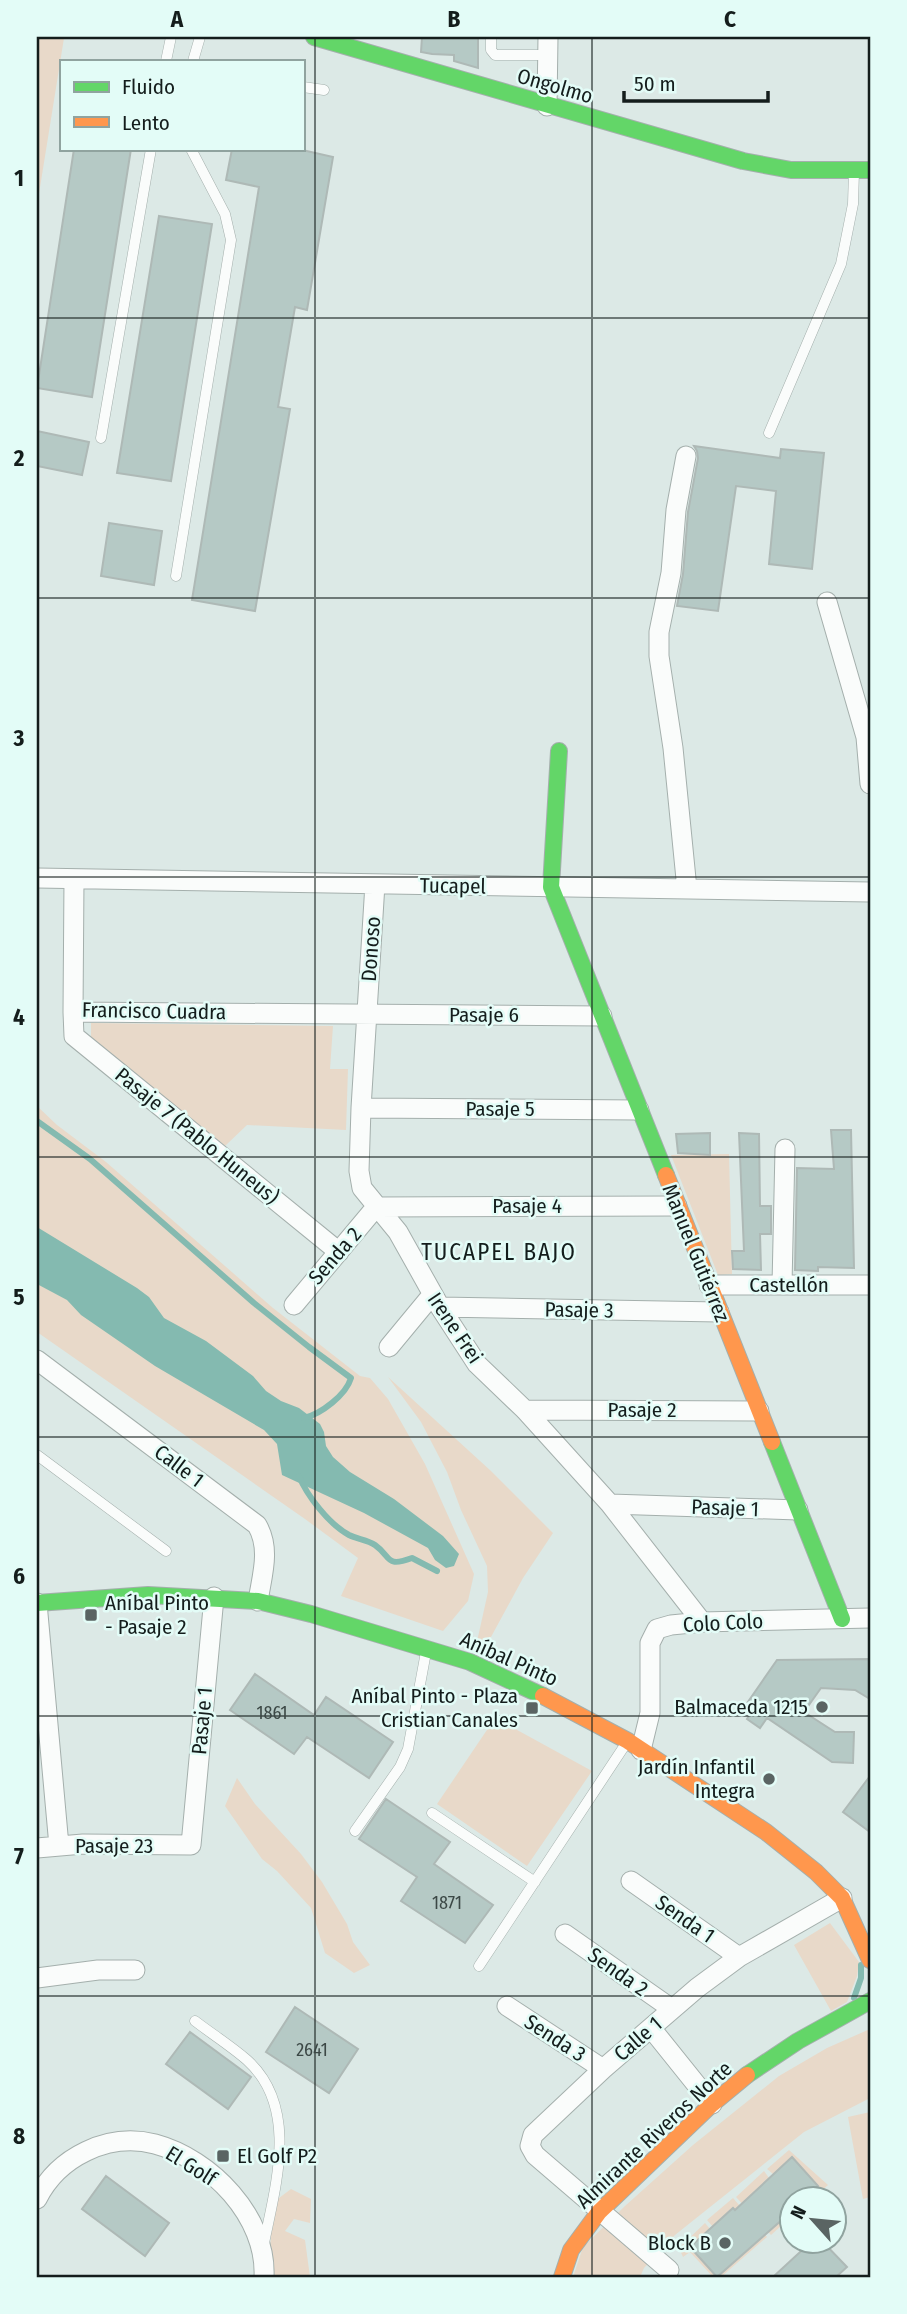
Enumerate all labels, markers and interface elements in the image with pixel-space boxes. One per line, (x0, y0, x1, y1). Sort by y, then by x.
text: A (170, 5, 184, 33)
text: B (448, 5, 461, 33)
text: C (724, 5, 736, 33)
legend (60, 60, 304, 150)
scale bar (624, 60, 767, 104)
street label: Ongolmo (514, 63, 596, 109)
text: 50 m (634, 71, 676, 97)
text: Fluido (122, 74, 175, 100)
text: Lento (122, 110, 170, 136)
text: 1 (14, 164, 24, 192)
text: 2 (13, 444, 25, 472)
text: 3 (13, 724, 25, 752)
street label: Tucapel (420, 872, 487, 900)
street label: Donoso (356, 915, 386, 983)
street label: Francisco Cuadra (82, 997, 226, 1025)
street label: Pasaje 6 (449, 1002, 519, 1028)
text: 4 (13, 1003, 25, 1031)
street label: Pasaje 7 (Pablo Huneus) (110, 1062, 284, 1210)
street label: Pasaje 5 (465, 1096, 535, 1122)
street label: Manuel Gutiérrez (657, 1180, 735, 1326)
street label: Pasaje 4 (492, 1193, 562, 1219)
street label: Senda 2 (303, 1222, 367, 1290)
district label: TUCAPEL BAJO (421, 1238, 577, 1266)
street label: Castellón (749, 1272, 829, 1298)
text: 5 (13, 1283, 25, 1311)
street label: Irene Frei (422, 1288, 488, 1368)
street label: Pasaje 3 (544, 1296, 614, 1324)
street label: Pasaje 2 (608, 1397, 676, 1423)
street label: Calle 1 (149, 1439, 209, 1493)
street label: Pasaje 1 (691, 1494, 759, 1522)
text: 6 (13, 1562, 25, 1590)
place label: Aníbal Pinto - Pasaje 2 (105, 1590, 209, 1640)
marker: Aníbal Pinto - Pasaje 2 (83, 1607, 99, 1623)
street label: Colo Colo (682, 1608, 764, 1638)
street label: Aníbal Pinto (456, 1626, 562, 1692)
place label: Aníbal Pinto - Plaza Cristian Canales (351, 1683, 518, 1733)
street label: Pasaje 1 (186, 1686, 218, 1756)
place label: Balmaceda 1215 (674, 1694, 808, 1720)
marker: Balmaceda 1215 (814, 1699, 830, 1715)
marker: Aníbal Pinto - Plaza Cristian Canales (524, 1700, 540, 1716)
house number: 1861 (256, 1702, 288, 1724)
place label: Jardín Infantil Integra (638, 1754, 755, 1804)
marker: Jardín Infantil Integra (761, 1771, 777, 1787)
street label: Pasaje 23 (75, 1833, 153, 1859)
text: 7 (14, 1842, 24, 1870)
street label: Senda 1 (650, 1889, 720, 1949)
house number: 1871 (432, 1892, 462, 1914)
street label: Senda 2 (583, 1942, 653, 2002)
street label: Senda 3 (519, 2009, 591, 2067)
street label: Calle 1 (609, 2011, 667, 2067)
house number: 2641 (296, 2039, 328, 2061)
street label: Almirante Riveros Norte (571, 2056, 737, 2214)
text: 8 (13, 2122, 25, 2150)
street label: El Golf (161, 2140, 223, 2192)
place label: El Golf P2 (237, 2143, 317, 2169)
marker: El Golf P2 (215, 2148, 231, 2164)
north arrow (778, 2184, 848, 2254)
text: N (785, 2202, 811, 2223)
place label: Block B (648, 2230, 711, 2256)
marker: Block B (717, 2235, 733, 2251)

